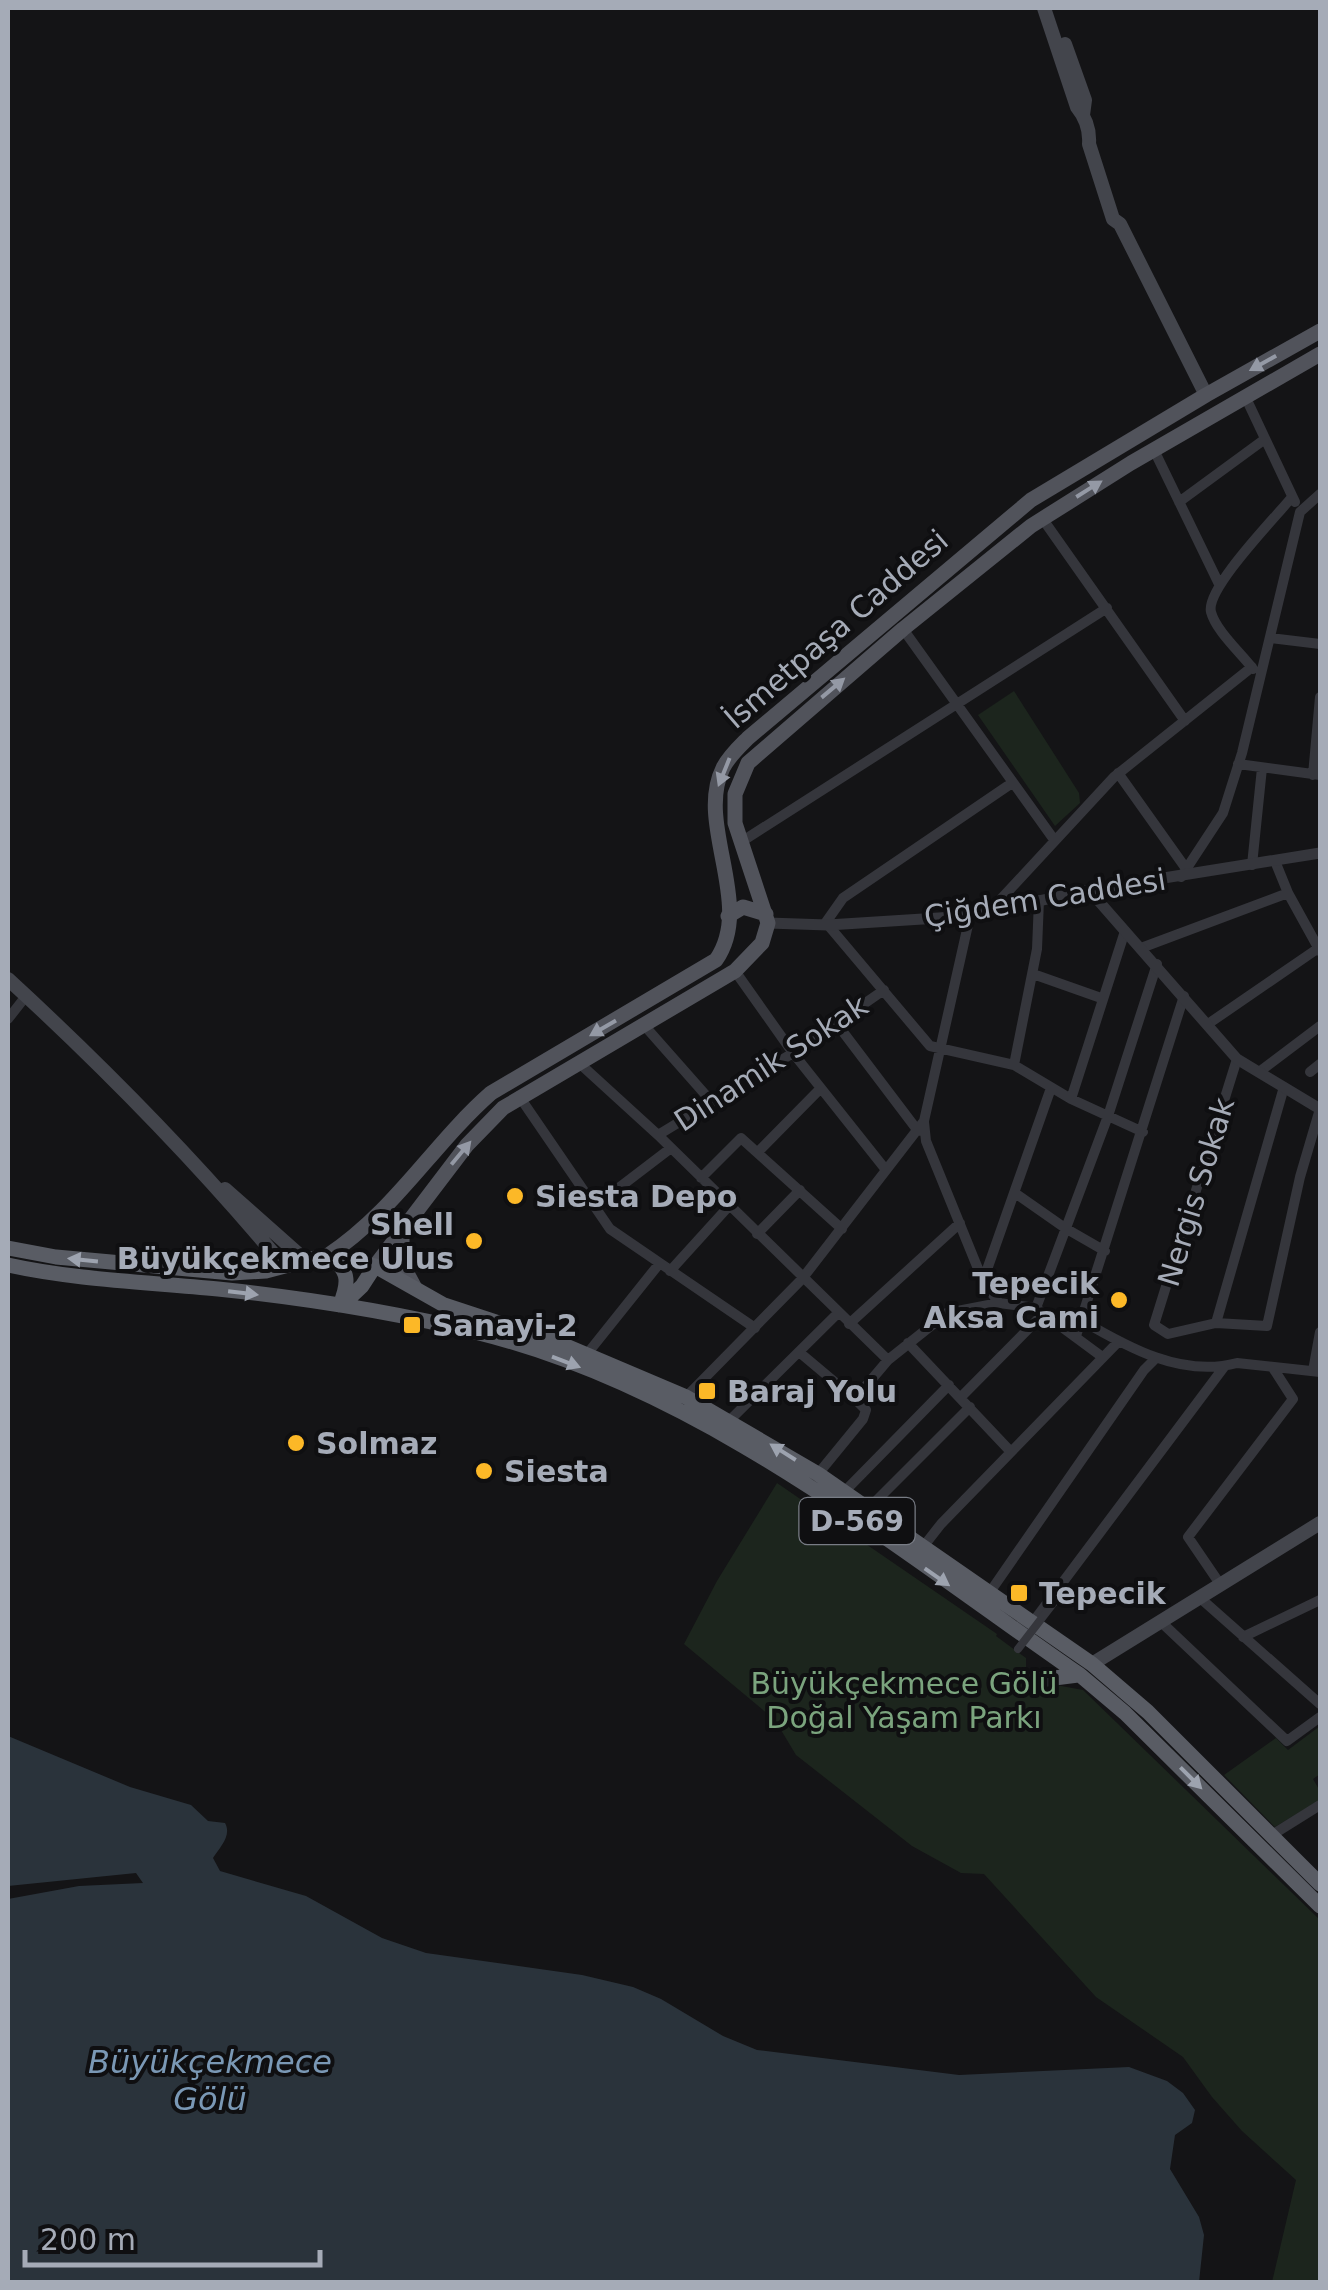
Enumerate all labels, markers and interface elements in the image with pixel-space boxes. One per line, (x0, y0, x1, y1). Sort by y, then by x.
one-way arrow (1249, 355, 1278, 372)
one-way arrow (1075, 481, 1103, 498)
street label: İsmetpaşa Caddesi (717, 522, 955, 736)
one-way arrow (821, 678, 846, 700)
one-way arrow (716, 757, 732, 787)
street label: Çiğdem Caddesi (922, 862, 1168, 934)
street label: Dinamik Sokak (668, 987, 875, 1138)
one-way arrow (589, 1019, 617, 1036)
street label: Nergis Sokak (1151, 1093, 1241, 1290)
one-way arrow (449, 1140, 471, 1165)
place label: Siesta Depo (535, 1179, 737, 1214)
marker: Siesta Depo (504, 1185, 526, 1207)
place label: Shell Büyükçekmece Ulus (117, 1207, 454, 1276)
marker: Shell Büyükçekmece Ulus (463, 1230, 485, 1252)
one-way arrow (66, 1252, 98, 1268)
place label: Tepecik Aksa Cami (923, 1266, 1100, 1335)
one-way arrow (228, 1285, 260, 1301)
marker: Tepecik Aksa Cami (1108, 1289, 1130, 1311)
place label: Sanayi-2 (432, 1308, 578, 1343)
marker: Sanayi-2 (401, 1314, 423, 1336)
one-way arrow (552, 1355, 582, 1371)
place label: Baraj Yolu (727, 1374, 897, 1409)
marker: Baraj Yolu (696, 1380, 718, 1402)
place label: Solmaz (316, 1426, 437, 1461)
marker: Solmaz (285, 1432, 307, 1454)
one-way arrow (769, 1444, 797, 1461)
place label: Siesta (504, 1454, 609, 1489)
marker: Siesta (473, 1460, 495, 1482)
road number: D-569 (800, 1498, 914, 1544)
one-way arrow (924, 1567, 951, 1585)
place label: Tepecik (1039, 1576, 1167, 1611)
marker: Tepecik (1008, 1582, 1030, 1604)
park label: Büyükçekmece Gölü Doğal Yaşam Parkı (750, 1666, 1058, 1735)
one-way arrow (1179, 1766, 1203, 1789)
water label: Büyükçekmece Gölü (88, 2043, 332, 2118)
scale bar (25, 2205, 320, 2267)
text: 200 m (40, 2222, 136, 2257)

